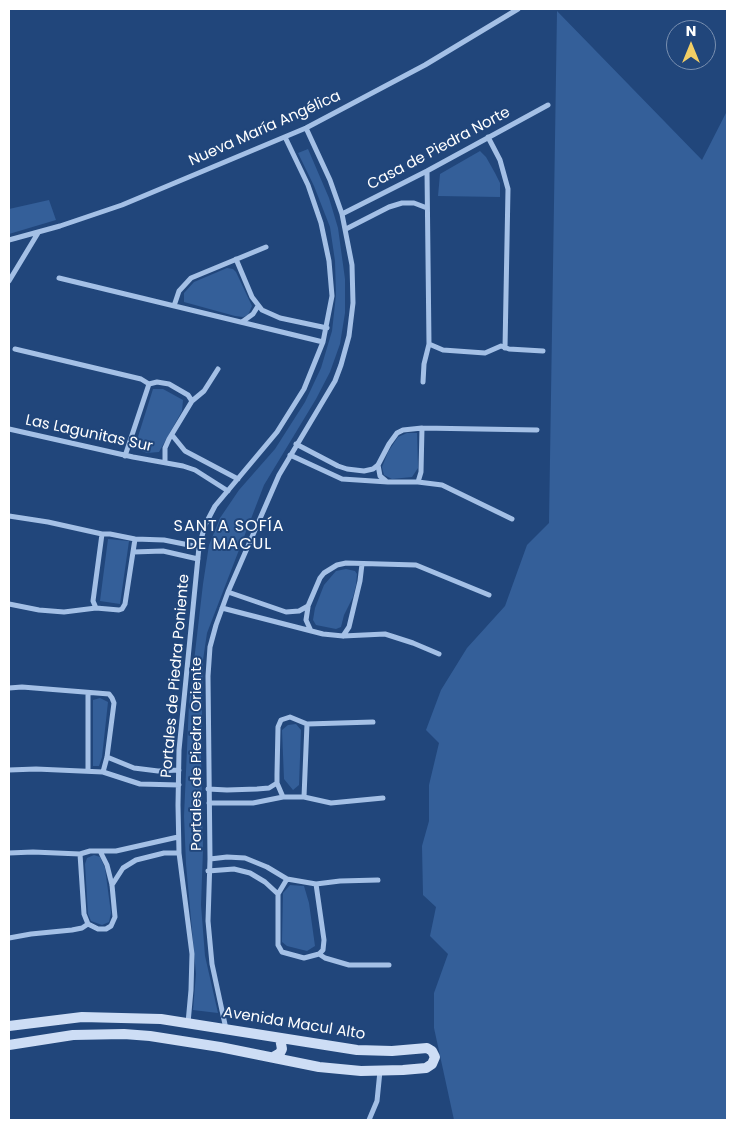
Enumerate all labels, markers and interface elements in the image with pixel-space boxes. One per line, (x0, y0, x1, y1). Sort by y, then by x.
north arrow (666, 20, 716, 70)
text: N (686, 21, 696, 41)
street label: Nueva María Angélica (186, 87, 344, 171)
street label: Casa de Piedra Norte (364, 104, 514, 194)
street label: Las Lagunitas Sur (24, 412, 154, 456)
district label: SANTA SOFÍA DE MACUL (172, 517, 286, 555)
street label: Portales de Piedra Poniente (158, 573, 194, 779)
street label: Portales de Piedra Oriente (188, 657, 206, 851)
street label: Avenida Macul Alto (222, 1004, 366, 1044)

